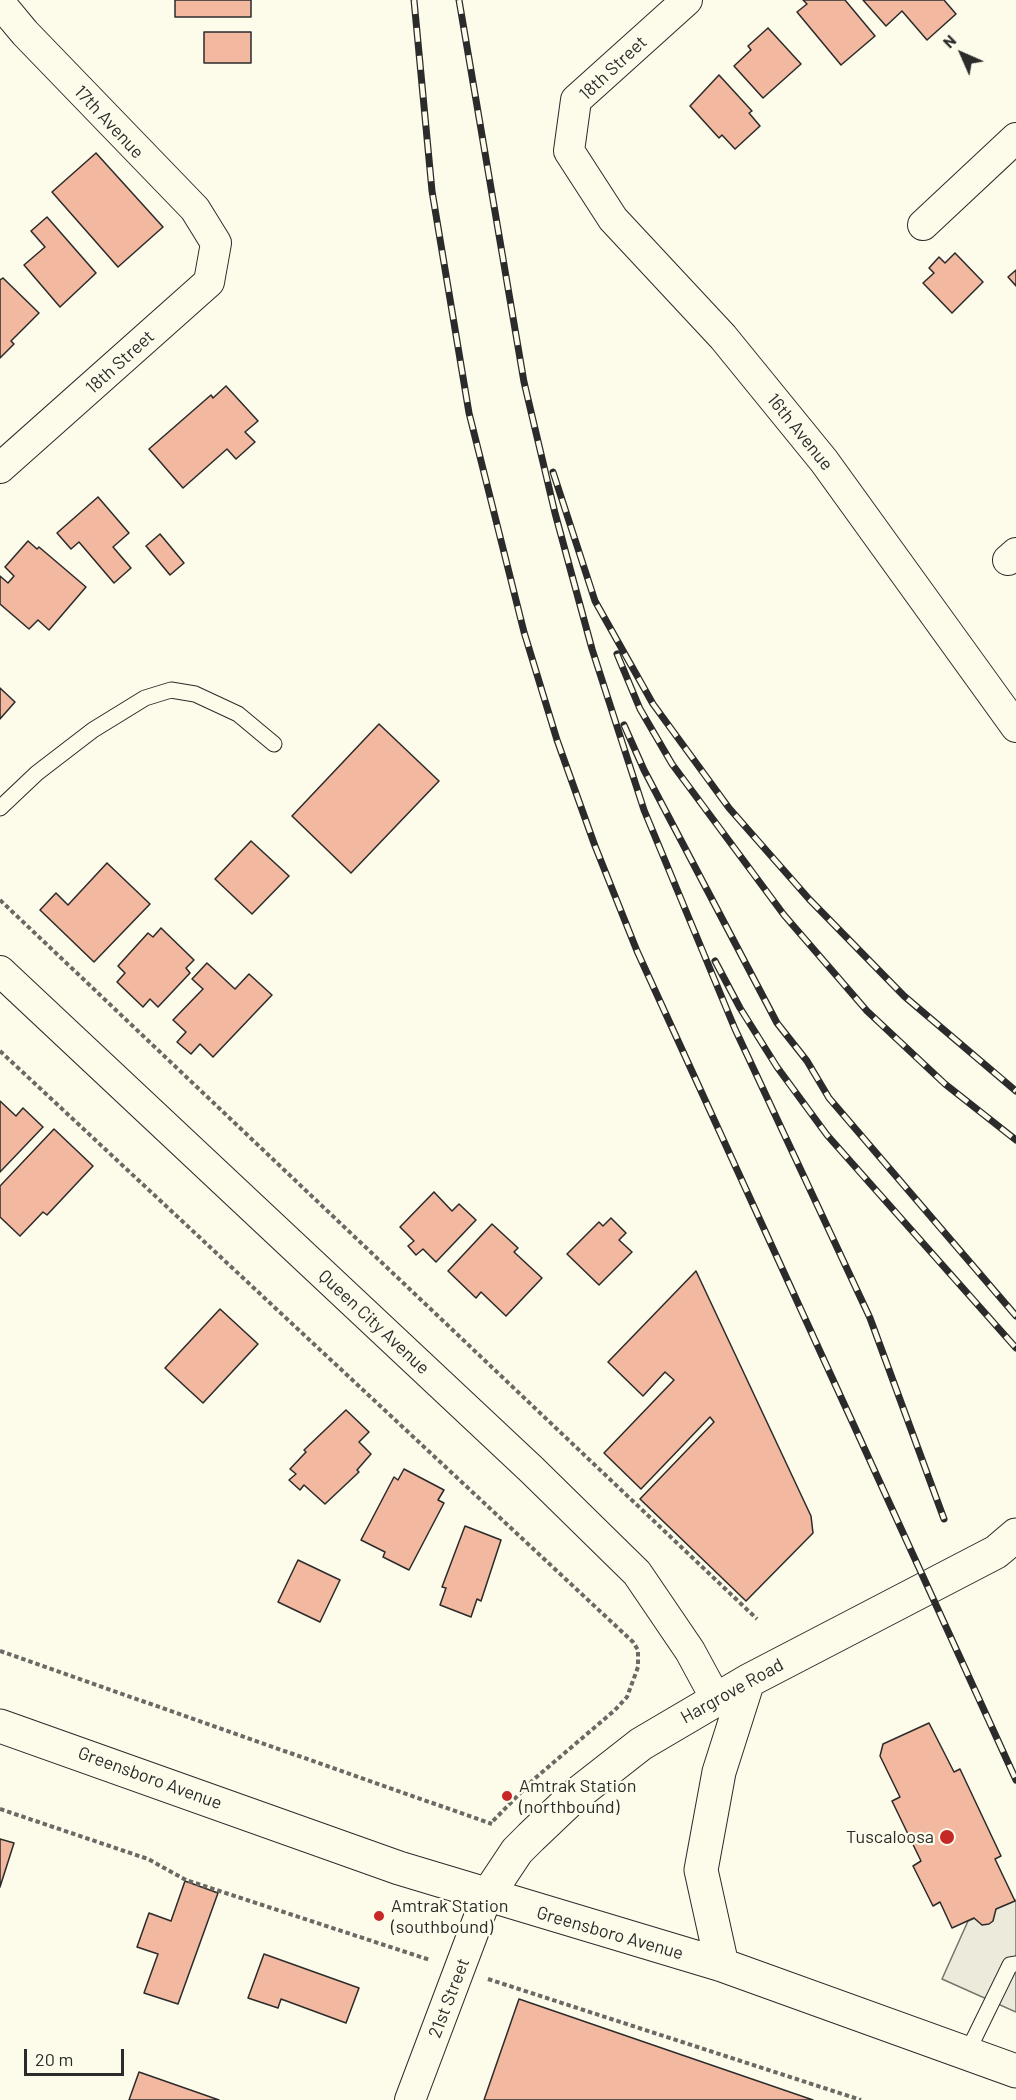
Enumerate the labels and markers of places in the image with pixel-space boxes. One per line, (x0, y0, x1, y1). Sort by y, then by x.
place label: Amtrak Station (northbound) (519, 1775, 637, 1818)
marker: Amtrak Station (northbound) (500, 1789, 514, 1803)
place label: Tuscaloosa (846, 1826, 934, 1848)
marker: Tuscaloosa (938, 1828, 956, 1846)
place label: Amtrak Station (southbound) (391, 1895, 509, 1938)
marker: Amtrak Station (southbound) (372, 1909, 386, 1923)

